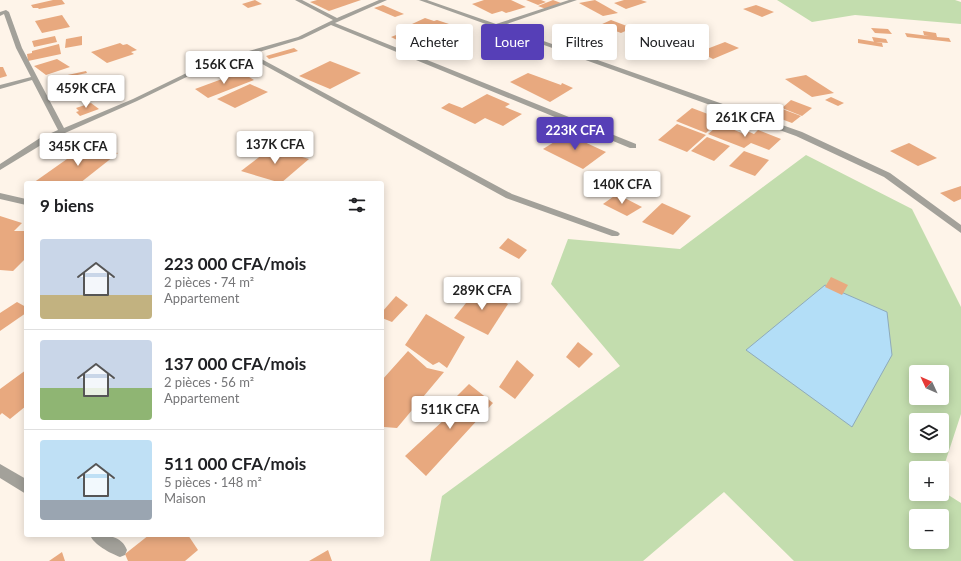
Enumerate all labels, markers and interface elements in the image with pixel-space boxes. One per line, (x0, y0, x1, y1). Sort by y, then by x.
chip: Acheter (396, 24, 473, 60)
chip: Louer (481, 24, 544, 60)
chip: Filtres (552, 24, 617, 60)
chip: Nouveau (625, 24, 709, 60)
pin: 156K CFA (183, 51, 265, 85)
text: 156K CFA (195, 56, 253, 72)
pin: 459K CFA (45, 75, 127, 109)
text: 459K CFA (57, 80, 115, 96)
pin: 261K CFA (704, 104, 786, 138)
text: 261K CFA (716, 109, 774, 125)
pin: 223K CFA (534, 117, 616, 151)
text: 223K CFA (546, 122, 604, 138)
pin: 137K CFA (234, 131, 316, 165)
pin: 345K CFA (37, 133, 119, 167)
text: 137K CFA (246, 136, 304, 152)
text: 345K CFA (49, 138, 107, 154)
pin: 140K CFA (581, 171, 663, 205)
text: 140K CFA (593, 176, 651, 192)
icon: filters (346, 194, 368, 216)
text: 9 biens (40, 195, 94, 216)
text: 223 000 CFA/mois (164, 253, 306, 274)
icon: home (72, 255, 120, 303)
text: 2 pièces · 74 m² (164, 274, 254, 290)
pin: 289K CFA (441, 277, 523, 311)
text: 289K CFA (453, 282, 511, 298)
text: Appartement (164, 290, 239, 306)
text: 137 000 CFA/mois (164, 353, 306, 374)
icon: home (72, 356, 120, 404)
north arrow (909, 365, 949, 405)
map controls (909, 365, 949, 549)
text: 2 pièces · 56 m² (164, 374, 254, 390)
text: Appartement (164, 390, 239, 406)
pin: 511K CFA (409, 396, 491, 430)
text: 511K CFA (421, 401, 479, 417)
button: layers (909, 413, 949, 453)
text: 511 000 CFA/mois (164, 453, 306, 474)
icon: home (72, 456, 120, 504)
button: + (909, 461, 949, 501)
text: 5 pièces · 148 m² (164, 474, 262, 490)
text: Maison (164, 490, 206, 506)
button: − (909, 509, 949, 549)

